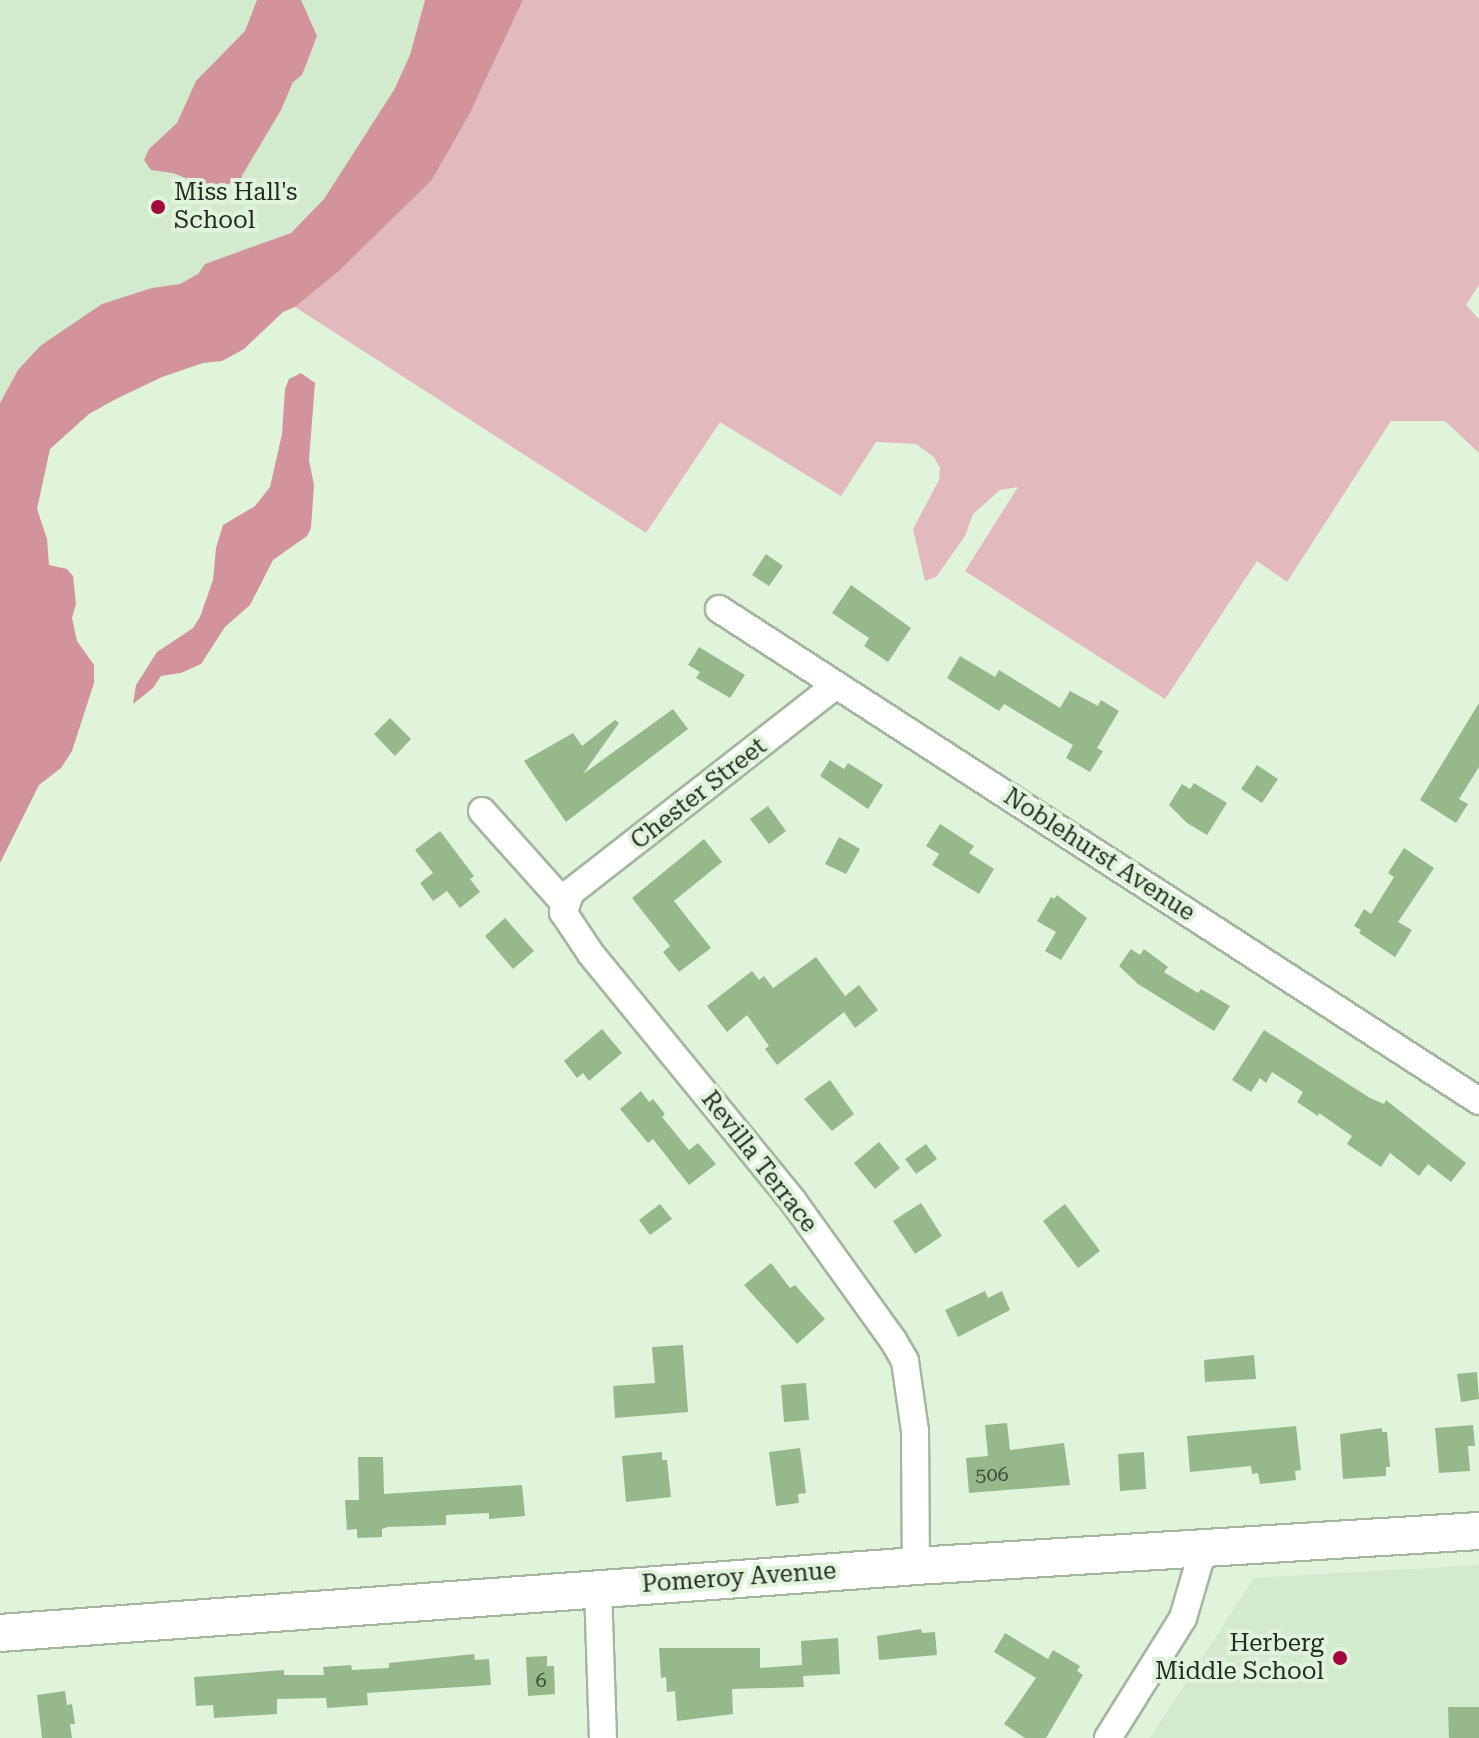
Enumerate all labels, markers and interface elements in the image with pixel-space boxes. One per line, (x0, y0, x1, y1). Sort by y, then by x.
place label: Miss Hall's School (174, 179, 298, 235)
marker: Miss Hall's School (149, 198, 167, 216)
street label: Chester Street (626, 732, 772, 856)
street label: Noblehurst Avenue (998, 782, 1200, 928)
street label: Revilla Terrace (695, 1086, 823, 1238)
house number: 506 (975, 1462, 1009, 1486)
street label: Pomeroy Avenue (641, 1557, 837, 1599)
place label: Herberg Middle School (1155, 1630, 1324, 1686)
marker: Herberg Middle School (1331, 1649, 1349, 1667)
house number: 6 (535, 1668, 547, 1692)

